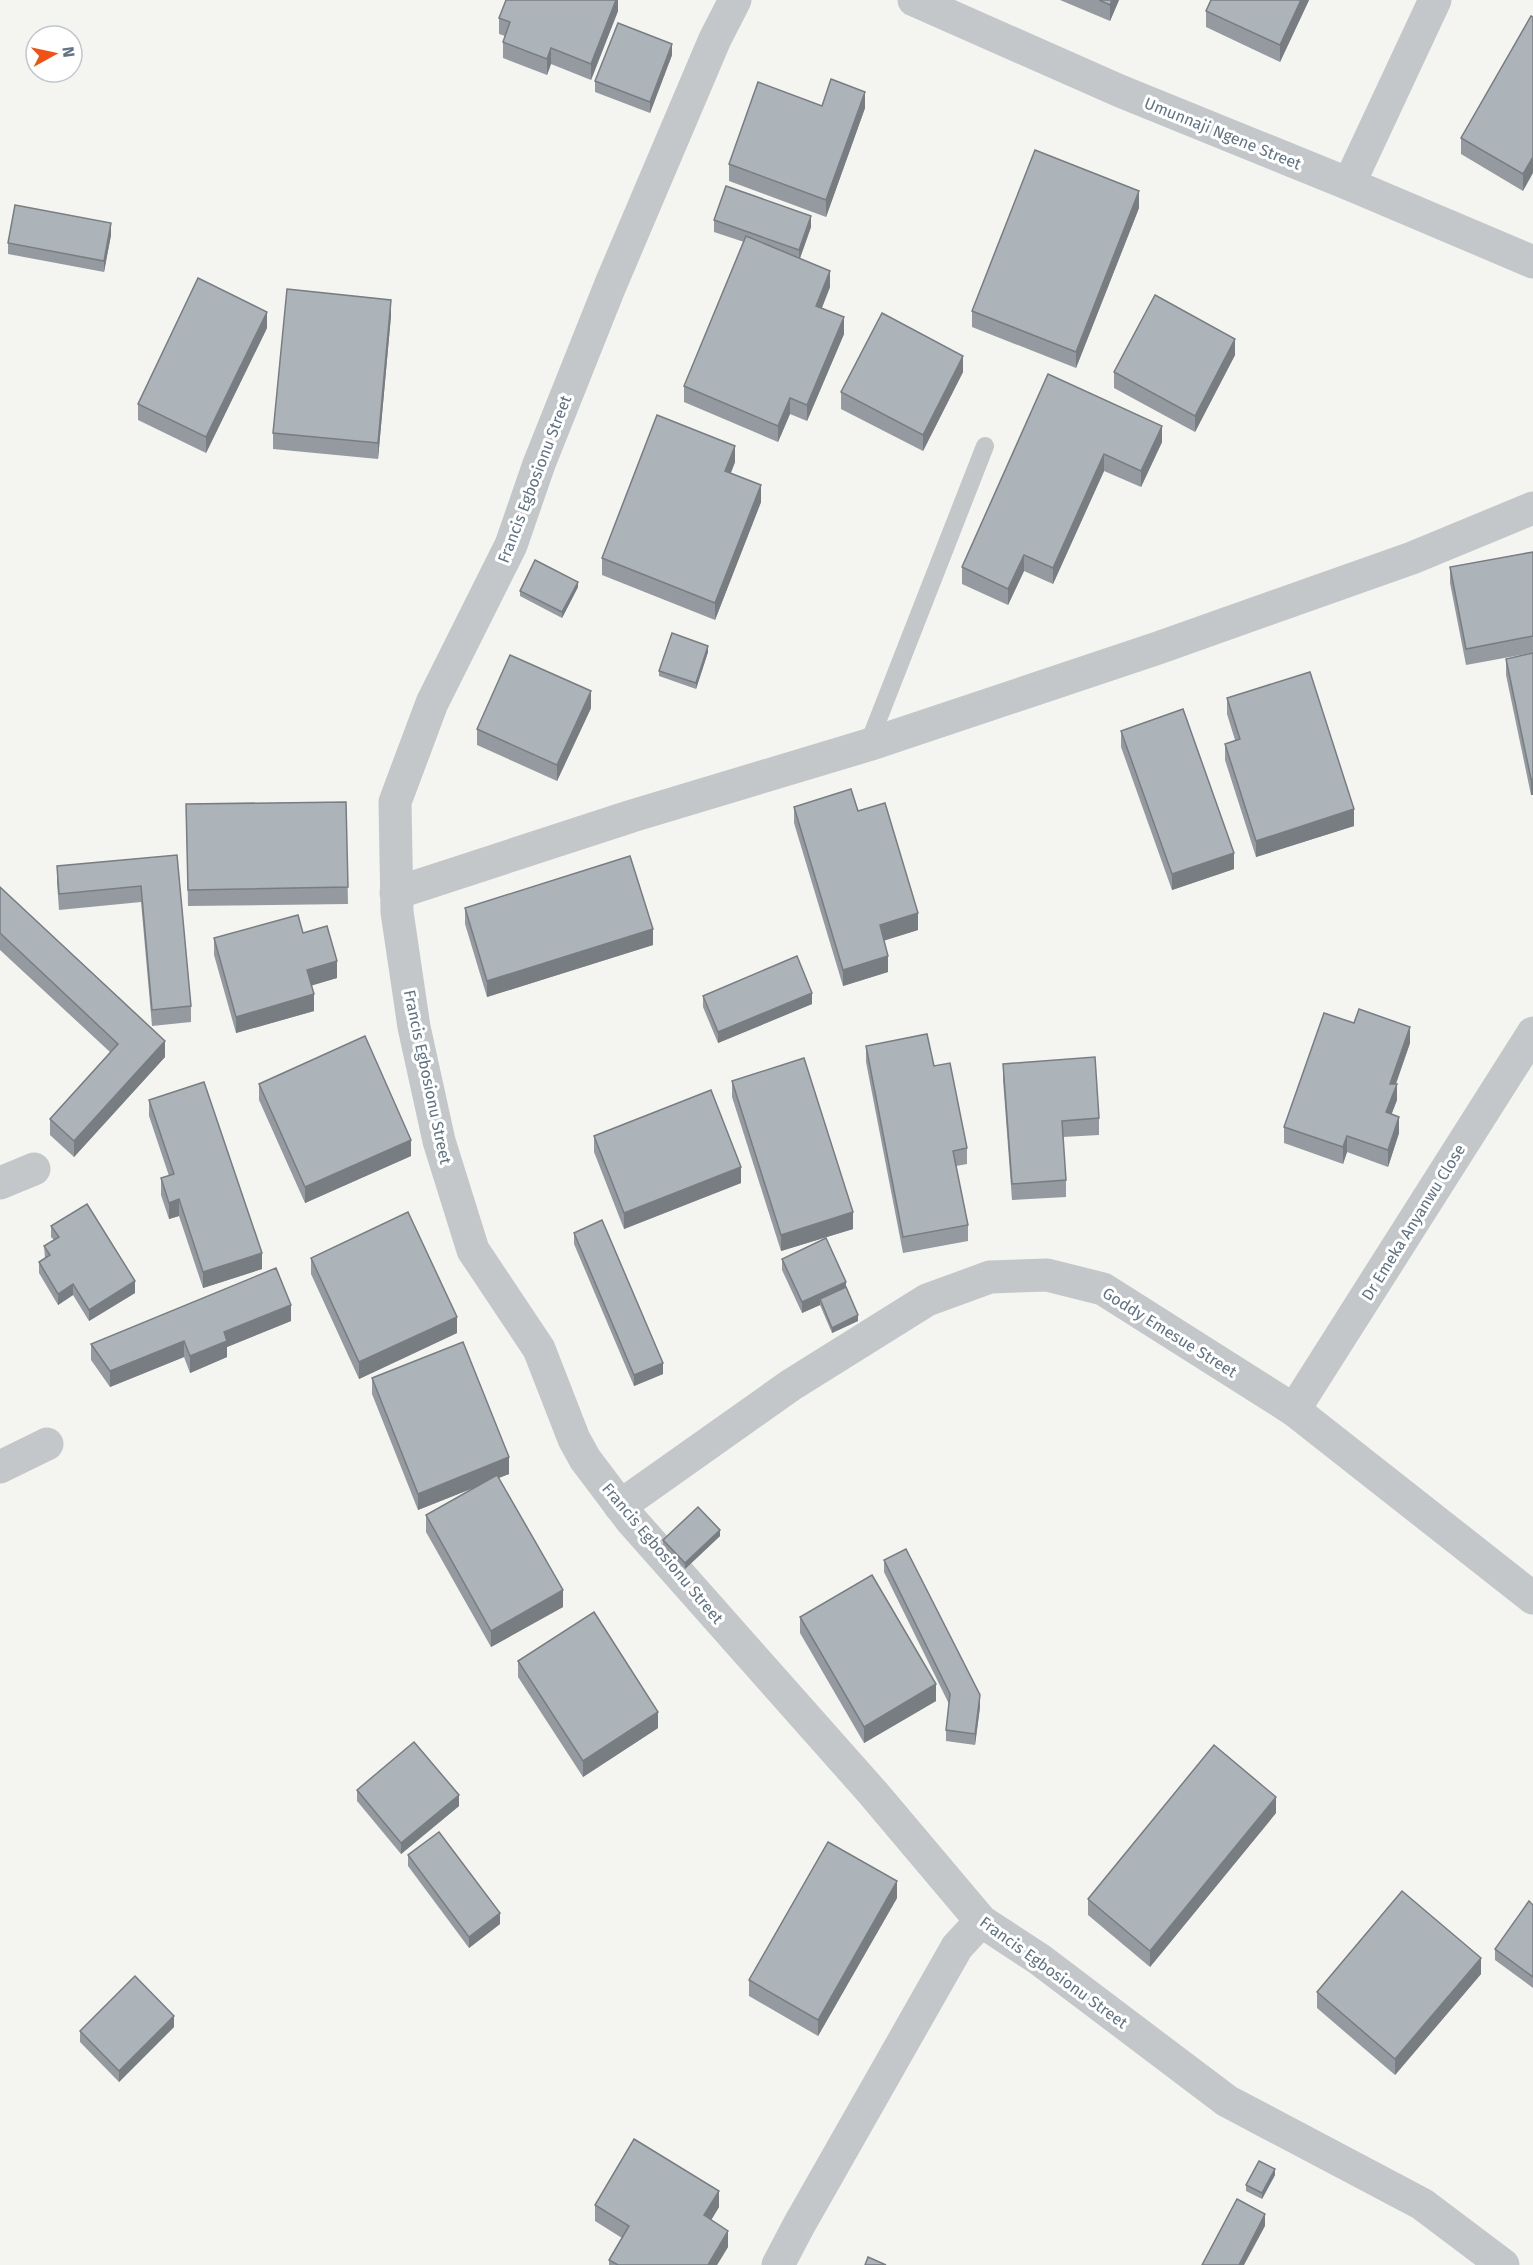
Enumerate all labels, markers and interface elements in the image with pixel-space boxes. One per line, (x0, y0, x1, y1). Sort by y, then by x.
north arrow (24, 24, 84, 84)
text: N (58, 45, 79, 59)
street label: Umunnaji Ngene Street (1142, 93, 1304, 174)
street label: Francis Egbosionu Street (494, 393, 575, 566)
street label: Francis Egbosionu Street (400, 988, 455, 1166)
street label: Dr Emeka Anyanwu Close (1358, 1141, 1469, 1304)
street label: Goddy Emesue Street (1099, 1283, 1241, 1382)
street label: Francis Egbosionu Street (598, 1479, 727, 1628)
street label: Francis Egbosionu Street (976, 1912, 1131, 2033)

